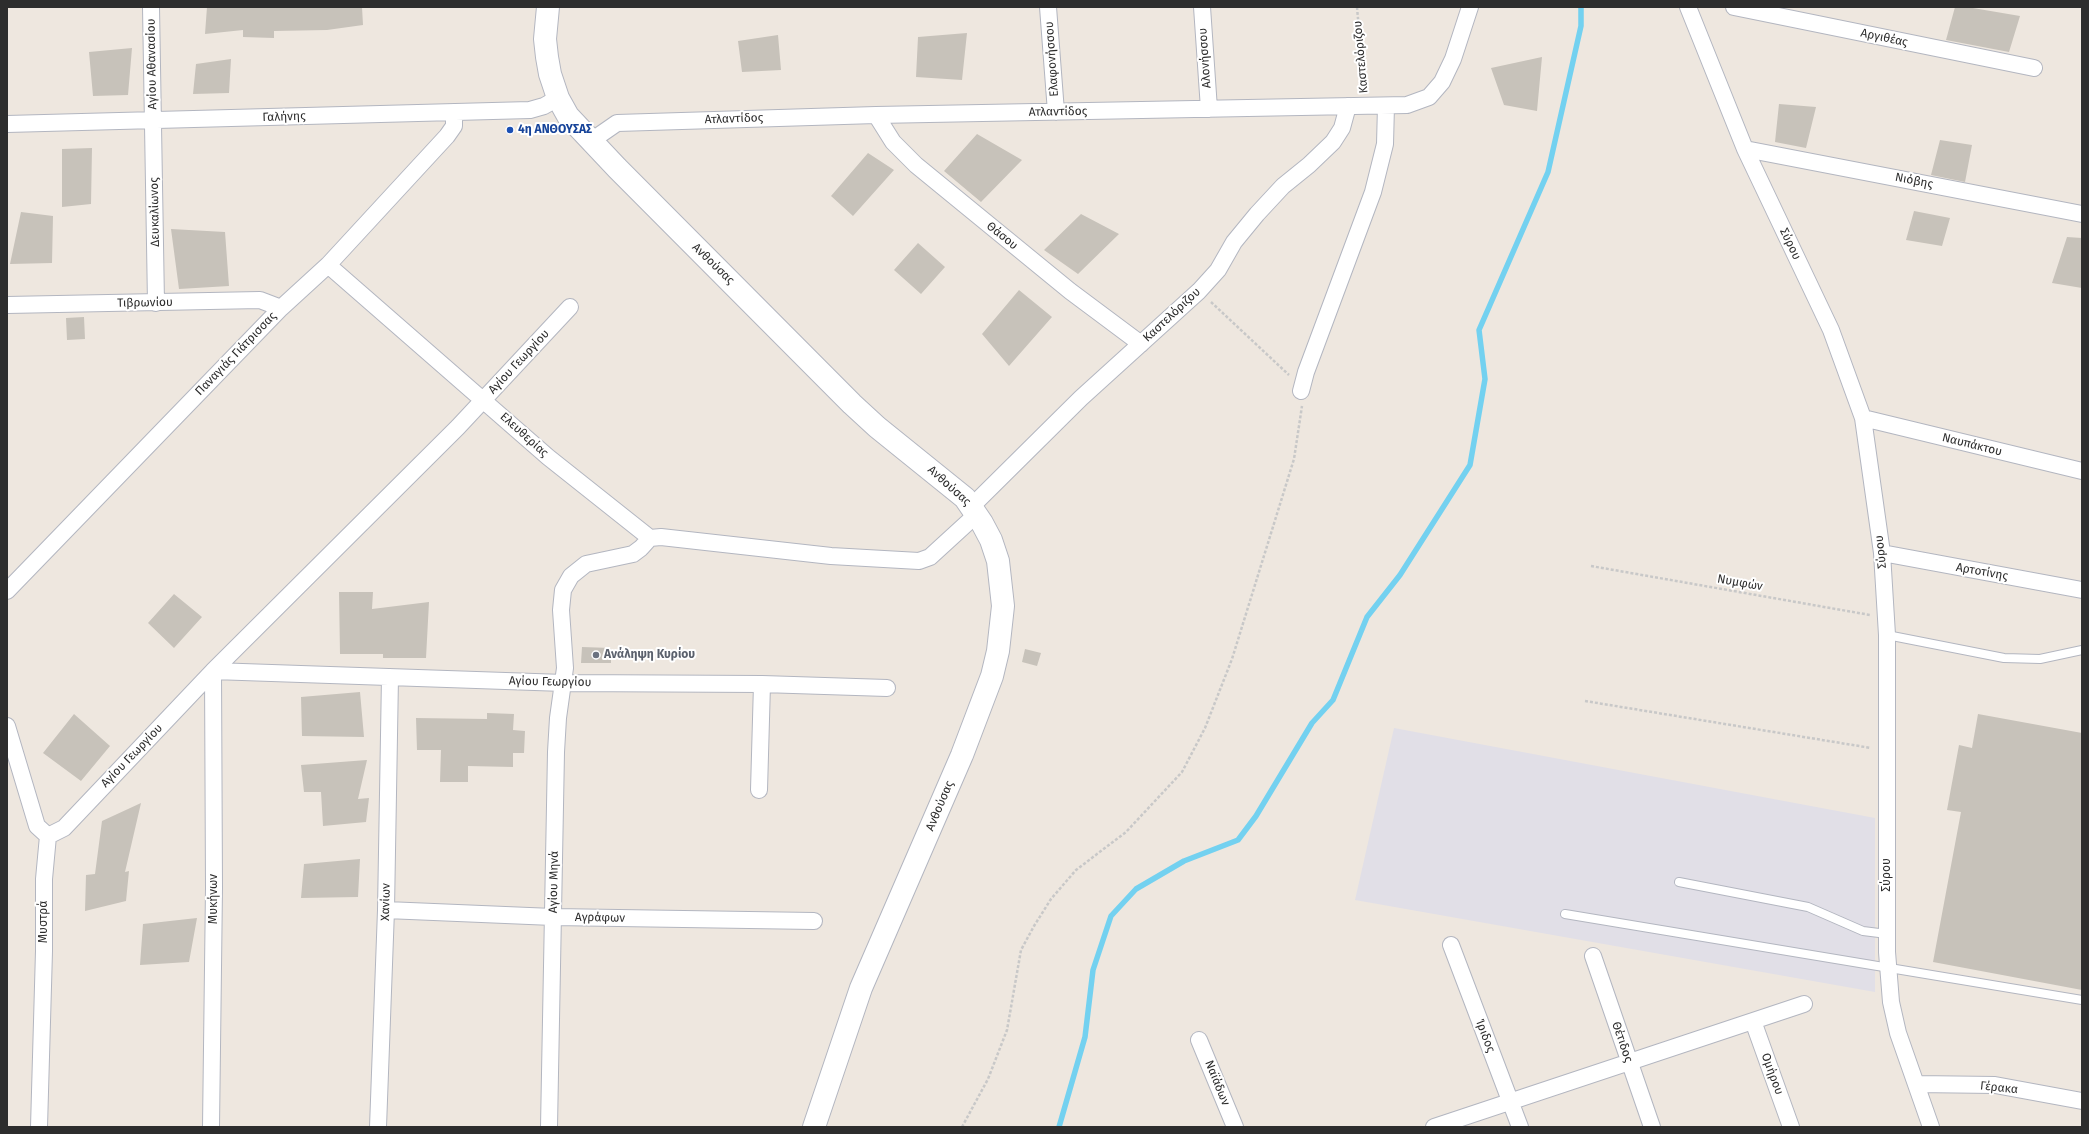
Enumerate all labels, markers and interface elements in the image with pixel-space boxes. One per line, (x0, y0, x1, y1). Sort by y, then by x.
street label: Αγίου Αθανασίου (144, 18, 160, 110)
street label: Καστελόριζου (1351, 20, 1371, 94)
street label: Ελαφονήσσου (1042, 21, 1062, 97)
street label: Αργιθέας (1859, 26, 1909, 50)
street label: Αλονήσσου (1196, 27, 1214, 89)
street label: Ατλαντίδος (1029, 104, 1087, 120)
street label: Γαλήνης (262, 109, 306, 125)
street label: Ατλαντίδος (704, 111, 764, 127)
place label: 4η ΑΝΘΟΥΣΑΣ (518, 123, 592, 137)
marker: 4η ΑΝΘΟΥΣΑΣ (505, 125, 515, 135)
street label: Νιόβης (1894, 170, 1934, 192)
street label: Δευκαλίωνος (147, 177, 163, 247)
street label: Θάσου (983, 219, 1021, 253)
street label: Σύρου (1776, 226, 1804, 262)
street label: Ανθούσας (689, 240, 737, 288)
street label: Καστελόριζου (1140, 285, 1204, 345)
street label: Τιβρωνίου (117, 295, 173, 311)
street label: Παναγιάς Γιάτρισσας (192, 309, 280, 399)
street label: Αγίου Γεωργίου (486, 327, 552, 397)
street label: Ελευθερίας (497, 410, 551, 460)
street label: Ναυπάκτου (1940, 431, 2004, 459)
street label: Ανθούσας (924, 463, 974, 509)
street label: Σύρου (1872, 535, 1890, 569)
street label: Αρτοτίνης (1955, 560, 2009, 584)
street label: Νυμφών (1716, 572, 1764, 594)
place label: Ανάληψη Κυρίου (604, 648, 695, 662)
marker: Ανάληψη Κυρίου (591, 650, 601, 660)
street label: Αγίου Γεωργίου (509, 674, 591, 690)
street label: Αγίου Γεωργίου (98, 721, 166, 791)
street label: Ανθούσας (923, 779, 957, 833)
street label: Αγίου Μηνά (546, 851, 562, 913)
street label: Σύρου (1880, 858, 1894, 892)
street label: Μυκήνων (207, 874, 221, 924)
street label: Χανίων (378, 883, 394, 921)
street label: Μυστρά (37, 901, 51, 943)
street label: Αγράφων (575, 910, 625, 926)
street label: Ίριδος (1472, 1017, 1498, 1055)
street label: Θέτιδος (1608, 1020, 1636, 1064)
street label: Ομήρου (1758, 1051, 1786, 1097)
street label: Ναϊάδων (1201, 1058, 1233, 1108)
street label: Γέρακα (1979, 1079, 2019, 1097)

